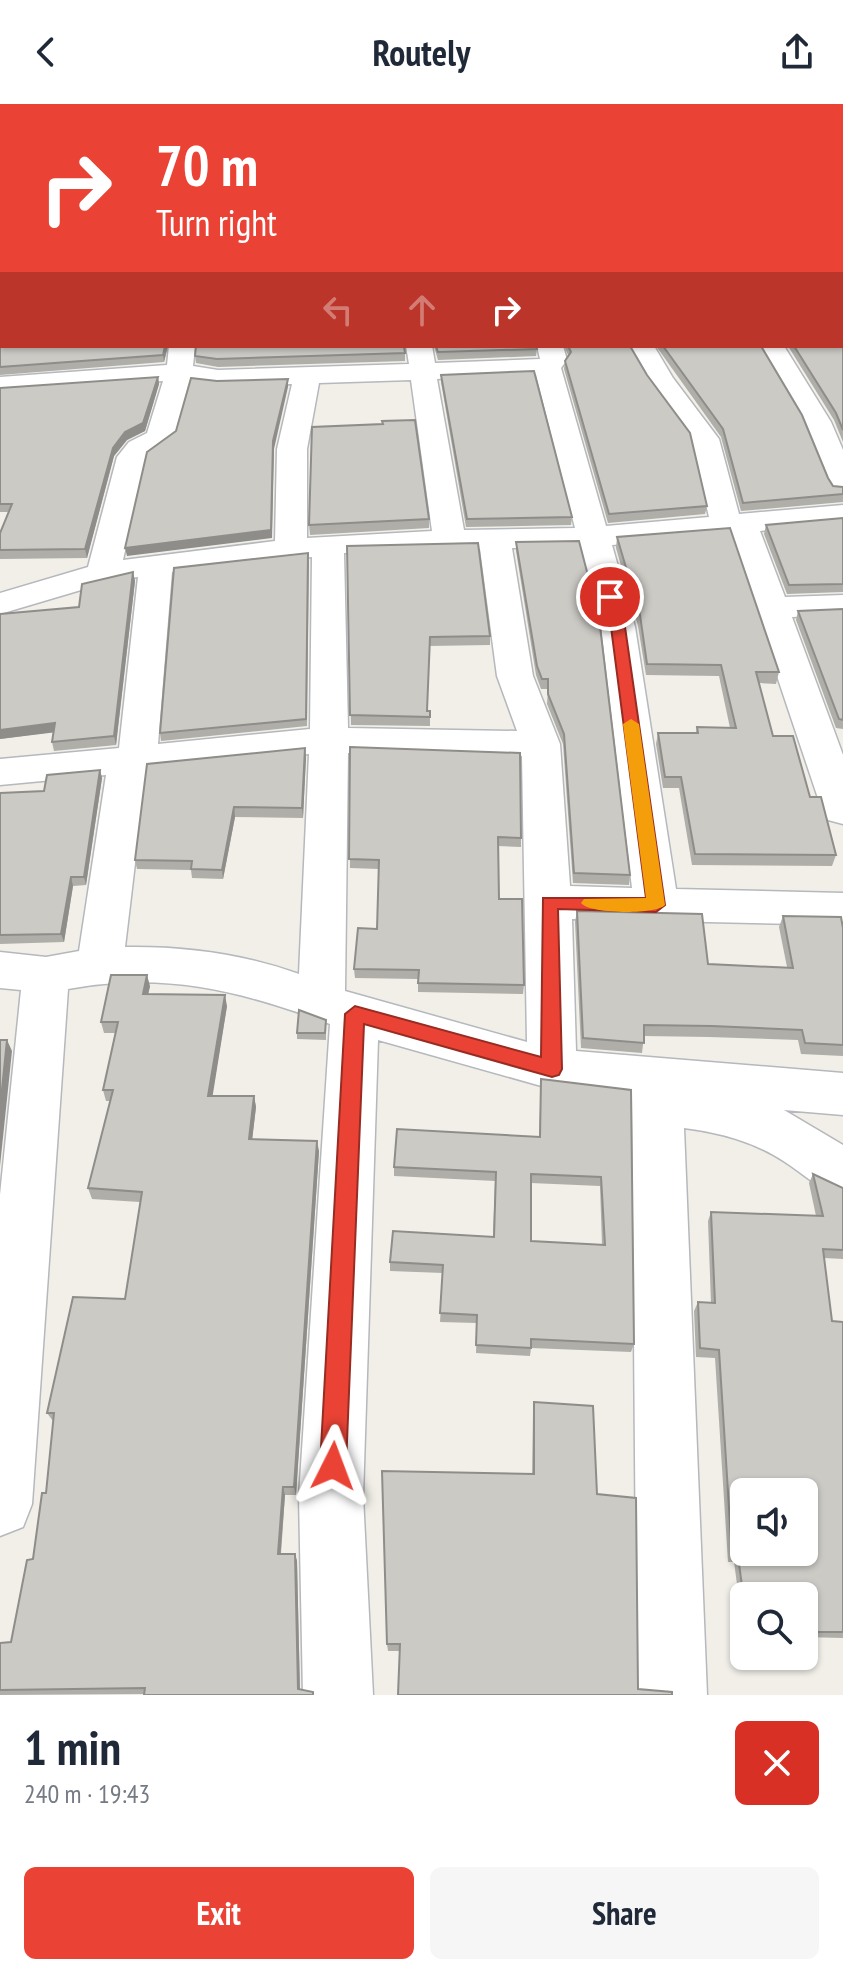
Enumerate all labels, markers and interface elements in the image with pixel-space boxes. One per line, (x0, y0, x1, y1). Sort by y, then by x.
text: Routely (373, 29, 470, 76)
icon: back (24, 30, 68, 74)
icon: share (775, 30, 819, 74)
text: 70 m (156, 129, 258, 201)
icon: right (24, 136, 128, 240)
text: Turn right (156, 199, 277, 246)
icon: left (316, 288, 360, 332)
icon: ahead (400, 288, 444, 332)
icon: right (484, 288, 528, 332)
pin (576, 563, 644, 631)
icon: arrive (588, 575, 632, 619)
position arrow (291, 1424, 375, 1508)
map controls (730, 1478, 818, 1670)
button: sound (730, 1478, 818, 1566)
button: search (730, 1582, 818, 1670)
text: 1 min (24, 1716, 121, 1778)
button: close (735, 1721, 819, 1805)
text: 240 m · 19:43 (24, 1777, 150, 1810)
button: Exit (24, 1867, 414, 1959)
button: Share (430, 1867, 819, 1959)

